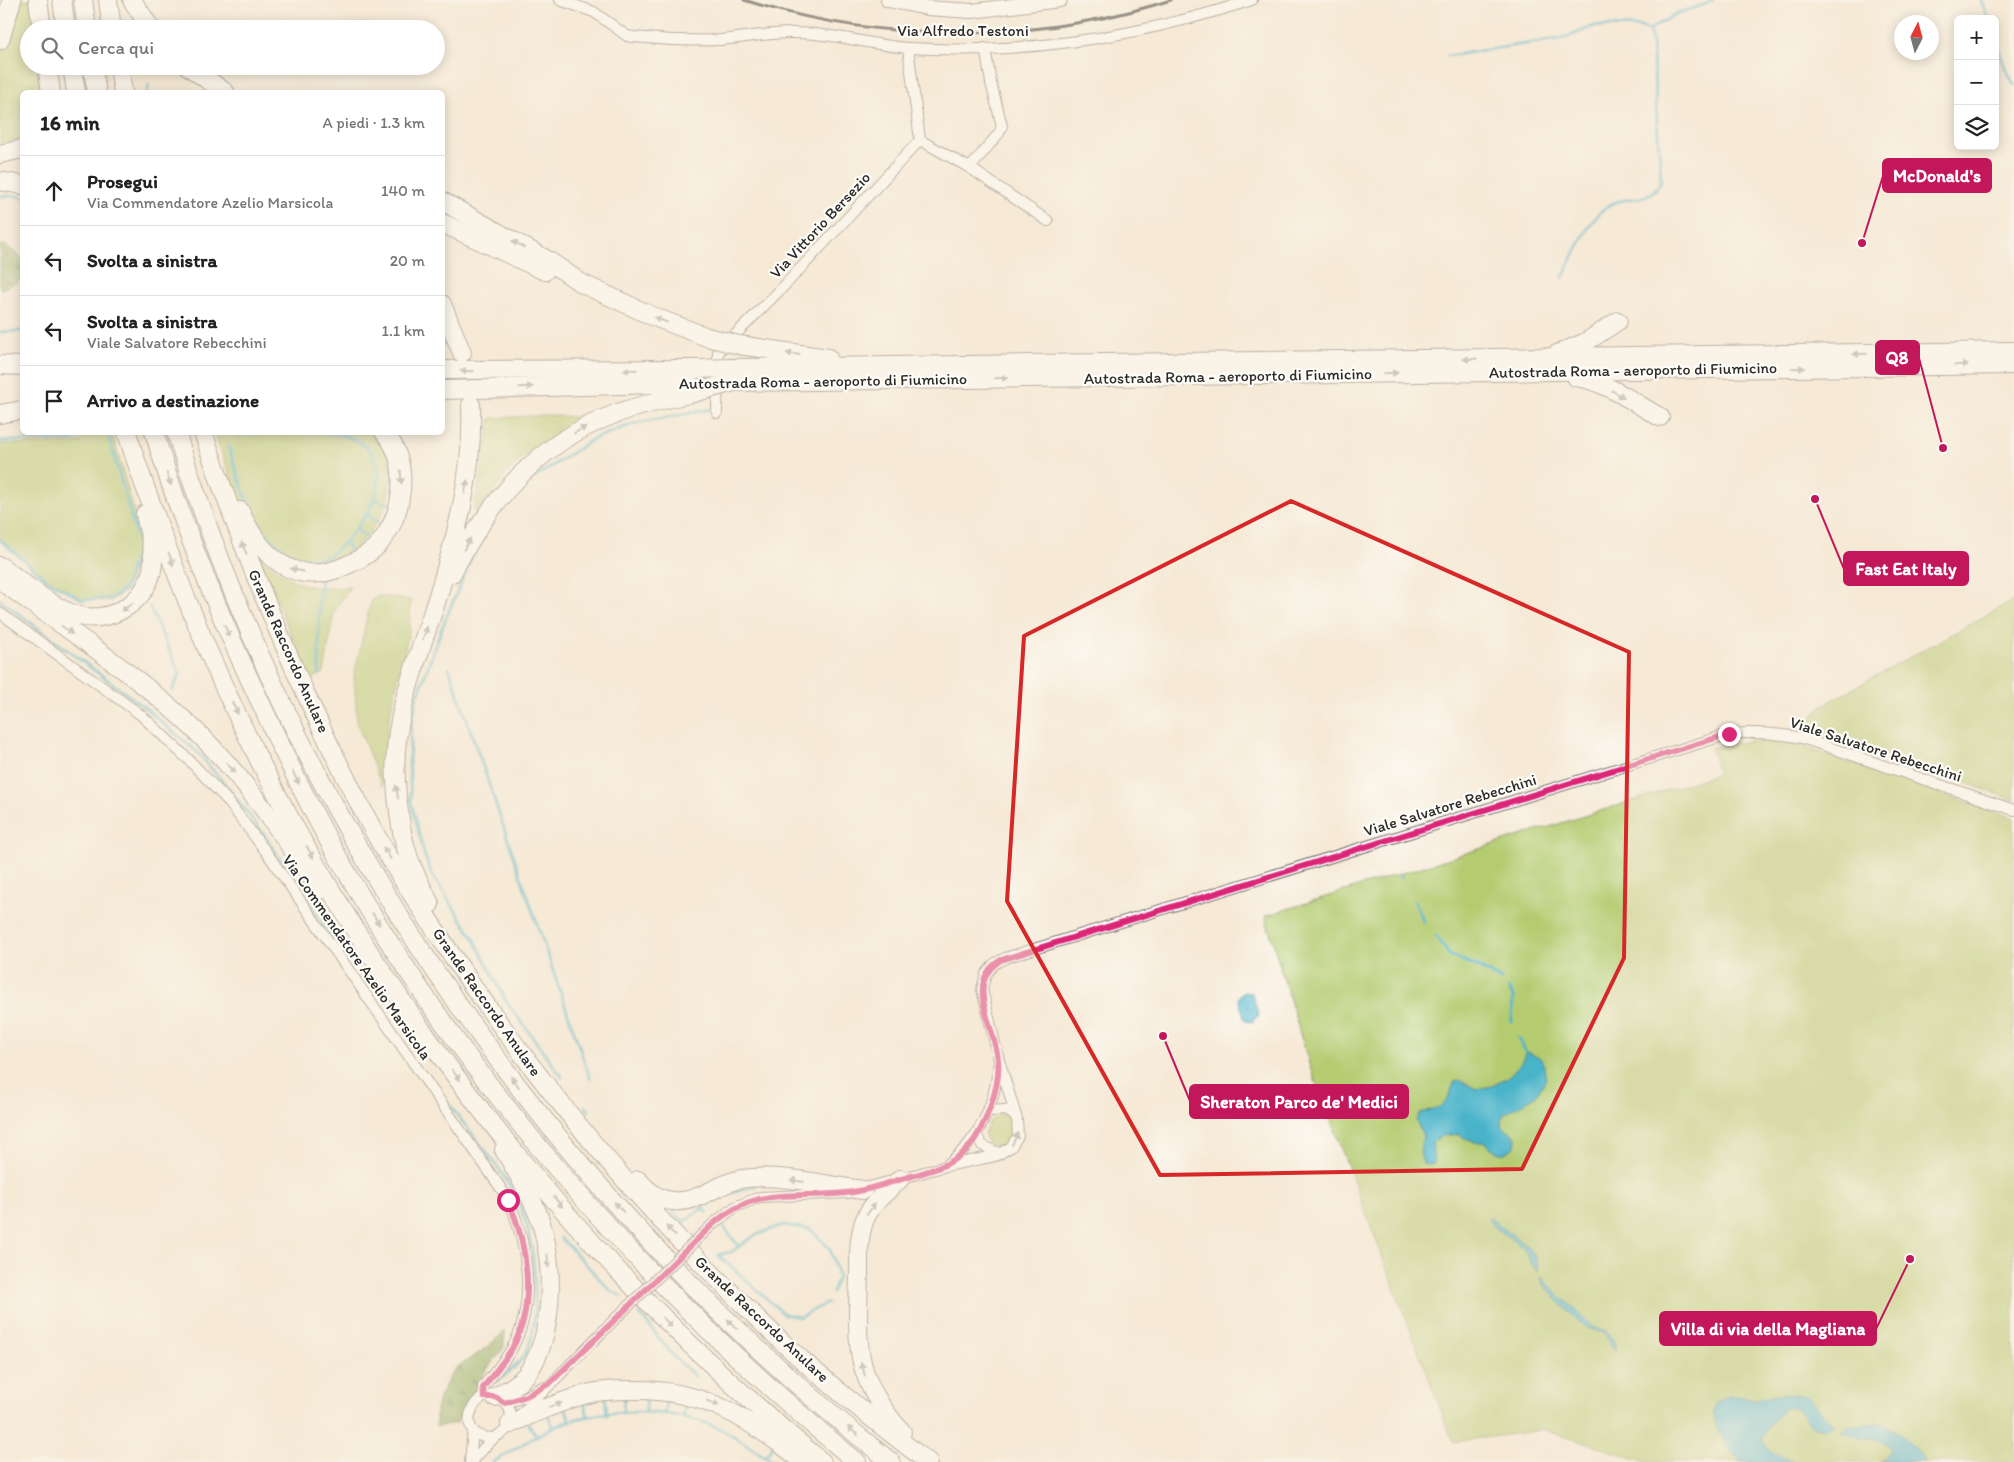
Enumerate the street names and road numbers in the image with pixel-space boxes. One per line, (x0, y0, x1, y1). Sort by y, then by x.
street label: Via Alfredo Testoni (897, 21, 1029, 40)
street label: Via Vittorio Bersezio (766, 168, 874, 282)
street label: Autostrada Roma - aeroporto di Fiumicino (1489, 358, 1777, 382)
street label: Autostrada Roma - aeroporto di Fiumicino (1084, 364, 1372, 388)
street label: Autostrada Roma - aeroporto di Fiumicino (679, 369, 967, 393)
street label: Grande Raccordo Anulare (244, 567, 334, 735)
street label: Viale Salvatore Rebecchini (1788, 712, 1964, 786)
street label: Viale Salvatore Rebecchini (1361, 770, 1539, 840)
street label: Via Commendatore Azelio Marsicola (279, 851, 436, 1063)
street label: Grande Raccordo Anulare (429, 924, 545, 1080)
street label: Grande Raccordo Anulare (691, 1252, 833, 1386)

